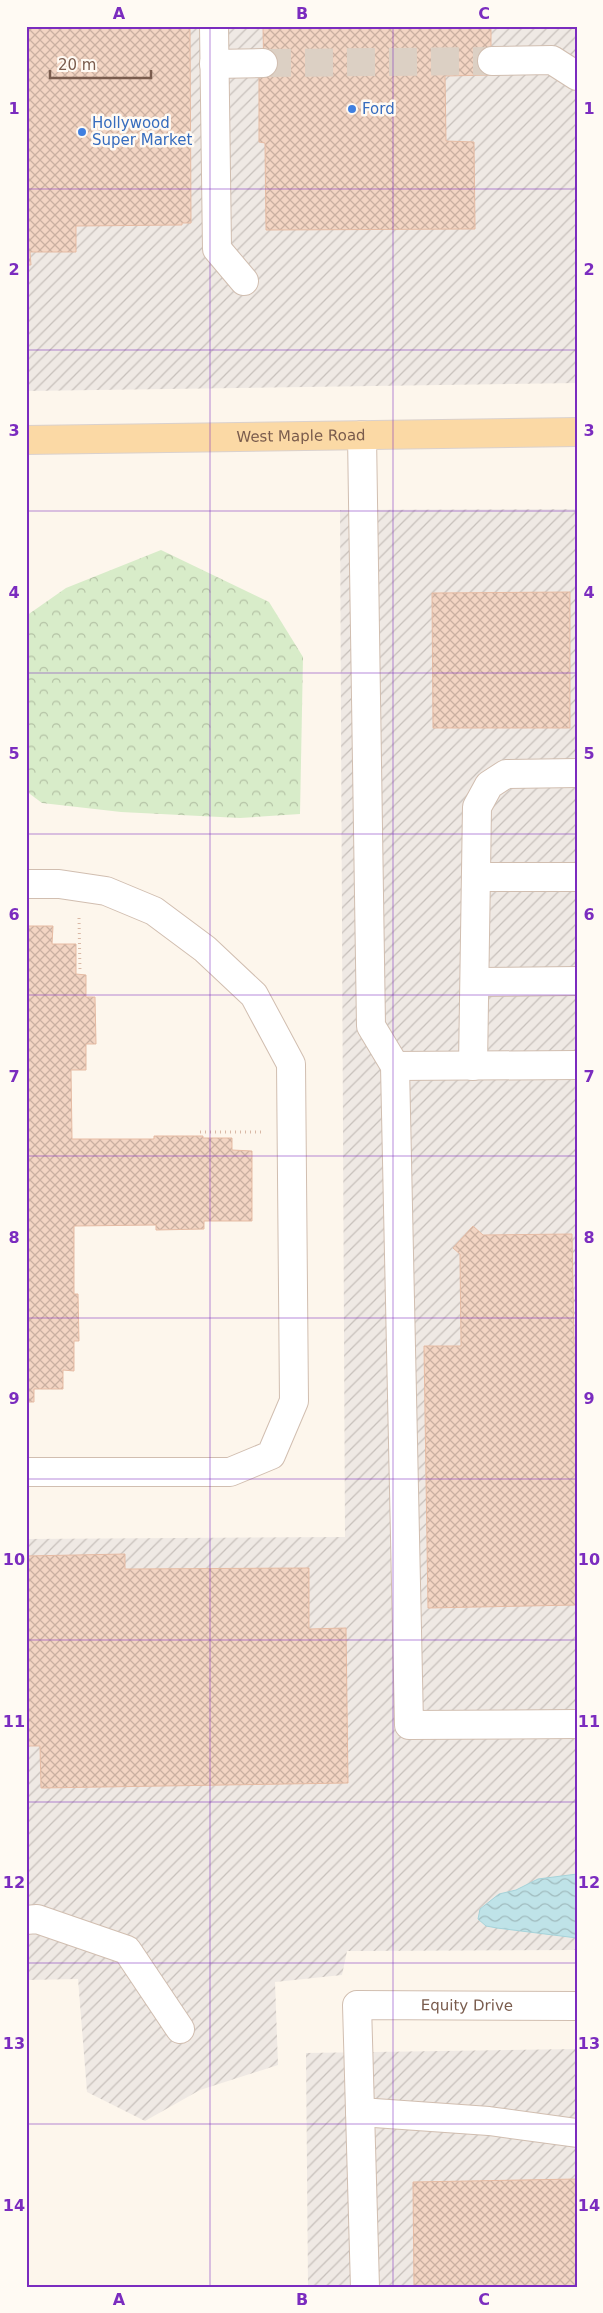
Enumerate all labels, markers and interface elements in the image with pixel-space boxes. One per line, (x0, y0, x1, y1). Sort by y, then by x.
text: A (113, 4, 126, 23)
text: B (296, 4, 308, 23)
text: C (478, 4, 490, 23)
scale bar (50, 48, 151, 80)
text: 20 m (58, 56, 96, 74)
text: 1 (8, 99, 20, 118)
text: 1 (583, 99, 595, 118)
place label: Ford (362, 100, 395, 118)
marker: Ford (346, 103, 358, 115)
place label: Hollywood Super Market (92, 114, 192, 149)
marker: Hollywood Super Market (76, 126, 88, 138)
text: 2 (8, 260, 20, 279)
text: 2 (583, 260, 595, 279)
text: 3 (8, 421, 20, 440)
text: 3 (583, 421, 595, 440)
street label: West Maple Road (236, 426, 366, 446)
text: 4 (8, 583, 20, 602)
text: 4 (583, 583, 595, 602)
text: 5 (8, 744, 20, 763)
text: 5 (583, 744, 595, 763)
text: 6 (8, 905, 20, 924)
text: 6 (583, 905, 595, 924)
text: 7 (8, 1067, 20, 1086)
text: 7 (583, 1067, 595, 1086)
text: 8 (8, 1228, 20, 1247)
text: 8 (583, 1228, 595, 1247)
text: 9 (8, 1389, 20, 1408)
text: 9 (583, 1389, 595, 1408)
text: 10 (3, 1550, 25, 1569)
text: 10 (578, 1550, 600, 1569)
text: 11 (3, 1712, 25, 1731)
text: 11 (578, 1712, 600, 1731)
text: 12 (3, 1873, 25, 1892)
text: 12 (578, 1873, 600, 1892)
street label: Equity Drive (421, 1996, 513, 2015)
text: 13 (3, 2034, 25, 2053)
text: 13 (578, 2034, 600, 2053)
text: 14 (3, 2196, 25, 2215)
text: 14 (578, 2196, 600, 2215)
text: A (113, 2290, 126, 2309)
text: B (296, 2290, 308, 2309)
text: C (478, 2290, 490, 2309)

